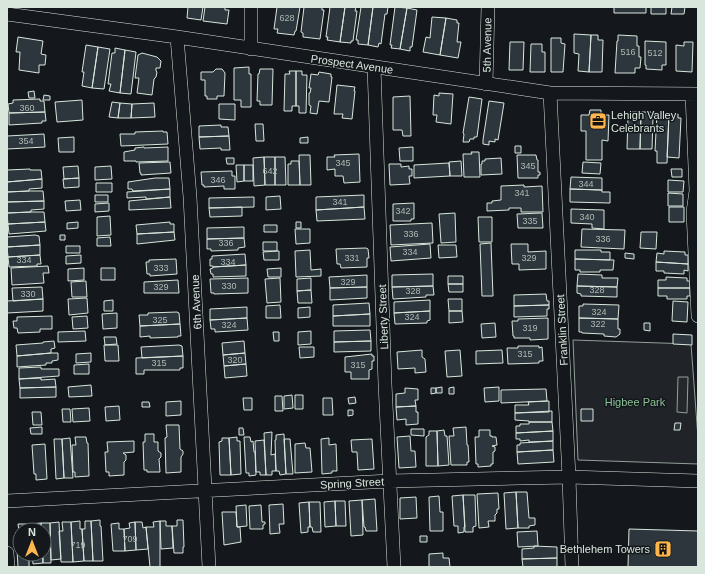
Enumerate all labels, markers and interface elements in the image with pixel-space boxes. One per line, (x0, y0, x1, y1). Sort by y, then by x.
house number: 628 (279, 13, 295, 23)
street label: 5th Avenue (481, 17, 493, 73)
house number: 516 (620, 47, 636, 57)
house number: 512 (647, 48, 663, 58)
street label: Prospect Avenue (310, 52, 394, 76)
house number: 360 (19, 103, 35, 113)
place label: Lehigh Valley Celebrants (611, 109, 677, 134)
office icon: Lehigh Valley Celebrants (588, 111, 608, 131)
house number: 354 (18, 136, 34, 146)
house number: 345 (335, 158, 351, 168)
house number: 345 (520, 161, 536, 171)
house number: 642 (262, 166, 278, 176)
house number: 346 (210, 175, 226, 185)
house number: 344 (578, 179, 594, 189)
house number: 341 (514, 188, 530, 198)
house number: 341 (332, 197, 348, 207)
house number: 342 (395, 206, 411, 216)
house number: 340 (579, 212, 595, 222)
house number: 335 (522, 216, 538, 226)
house number: 336 (403, 229, 419, 239)
house number: 336 (595, 234, 611, 244)
house number: 336 (218, 238, 234, 248)
house number: 334 (402, 247, 418, 257)
house number: 331 (344, 253, 360, 263)
house number: 329 (521, 253, 537, 263)
house number: 334 (16, 255, 32, 265)
house number: 334 (220, 257, 236, 267)
house number: 333 (153, 263, 169, 273)
street label: 6th Avenue (189, 274, 203, 330)
house number: 329 (340, 277, 356, 287)
house number: 330 (221, 281, 237, 291)
house number: 329 (153, 282, 169, 292)
street label: Liberty Street (376, 284, 390, 350)
house number: 328 (589, 285, 605, 295)
house number: 328 (405, 286, 421, 296)
house number: 330 (20, 289, 36, 299)
street label: Franklin Street (554, 294, 570, 366)
house number: 324 (591, 307, 607, 317)
house number: 324 (404, 312, 420, 322)
house number: 325 (152, 315, 168, 325)
house number: 322 (590, 319, 606, 329)
house number: 324 (221, 320, 237, 330)
house number: 319 (522, 323, 538, 333)
house number: 315 (517, 349, 533, 359)
house number: 320 (227, 355, 243, 365)
house number: 315 (151, 358, 167, 368)
house number: 315 (350, 360, 366, 370)
park label: Higbee Park (605, 396, 666, 408)
street label: Spring Street (320, 475, 384, 491)
north arrow (12, 522, 52, 562)
text: N (28, 526, 36, 538)
house number: 709 (122, 534, 138, 544)
building icon: Bethlehem Towers (653, 539, 673, 559)
house number: 719 (70, 540, 86, 550)
place label: Bethlehem Towers (560, 543, 650, 555)

